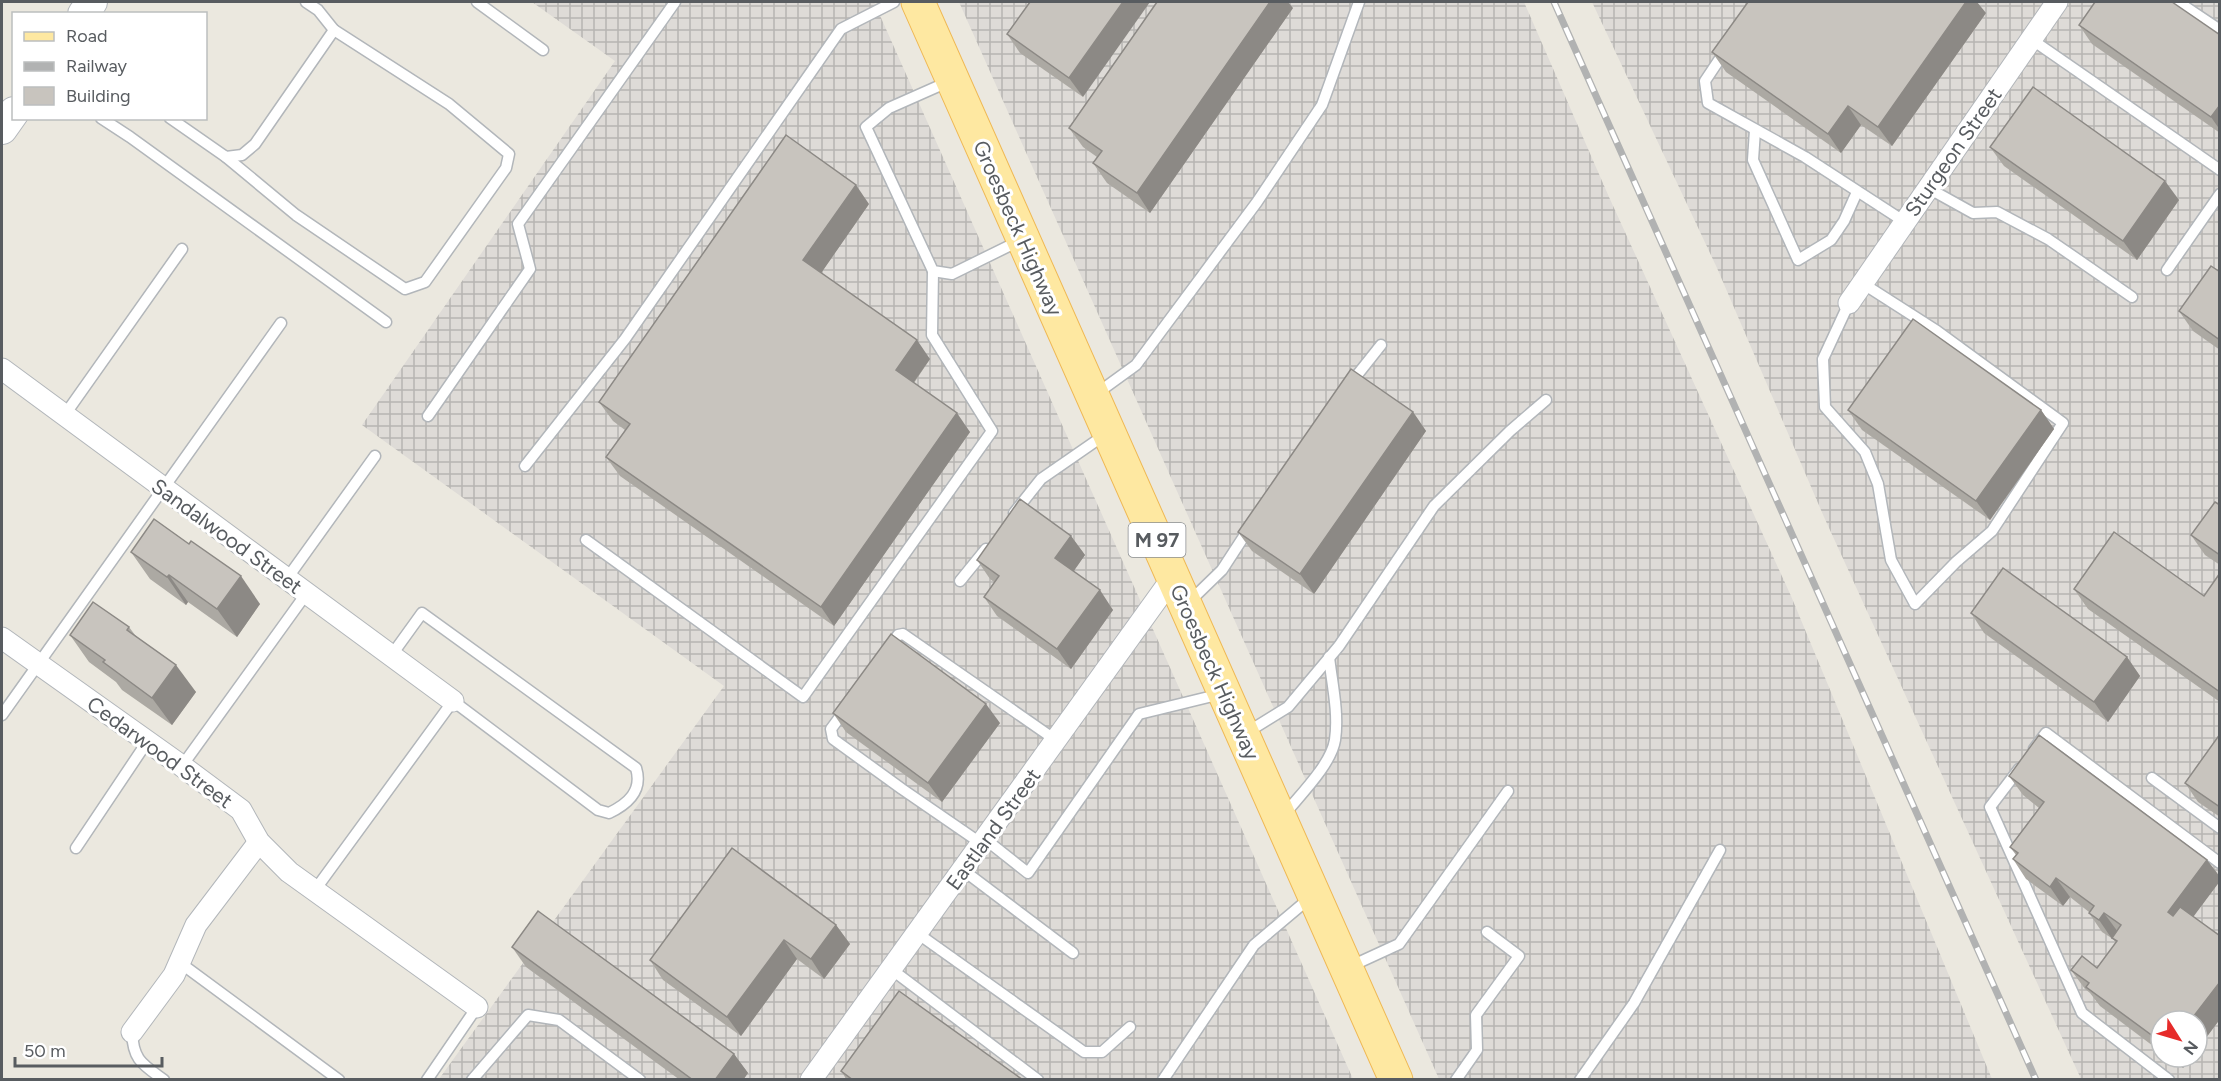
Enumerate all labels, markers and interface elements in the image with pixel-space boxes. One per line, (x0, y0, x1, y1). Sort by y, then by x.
legend (12, 12, 207, 120)
text: Road (66, 25, 107, 47)
text: Railway (66, 55, 128, 77)
street label: Sturgeon Street (1899, 83, 2007, 221)
text: Building (66, 85, 131, 107)
street label: Groesbeck Highway (968, 136, 1068, 320)
street label: Sandalwood Street (147, 473, 307, 599)
road number: M 97 (1128, 523, 1186, 557)
street label: Groesbeck Highway (1165, 580, 1265, 764)
street label: Cedarwood Street (82, 691, 238, 813)
street label: Eastland Street (941, 763, 1046, 895)
north arrow (2149, 1009, 2209, 1069)
scale bar (15, 1030, 162, 1068)
text: N (2179, 1037, 2202, 1058)
text: 50 m (24, 1040, 66, 1062)

